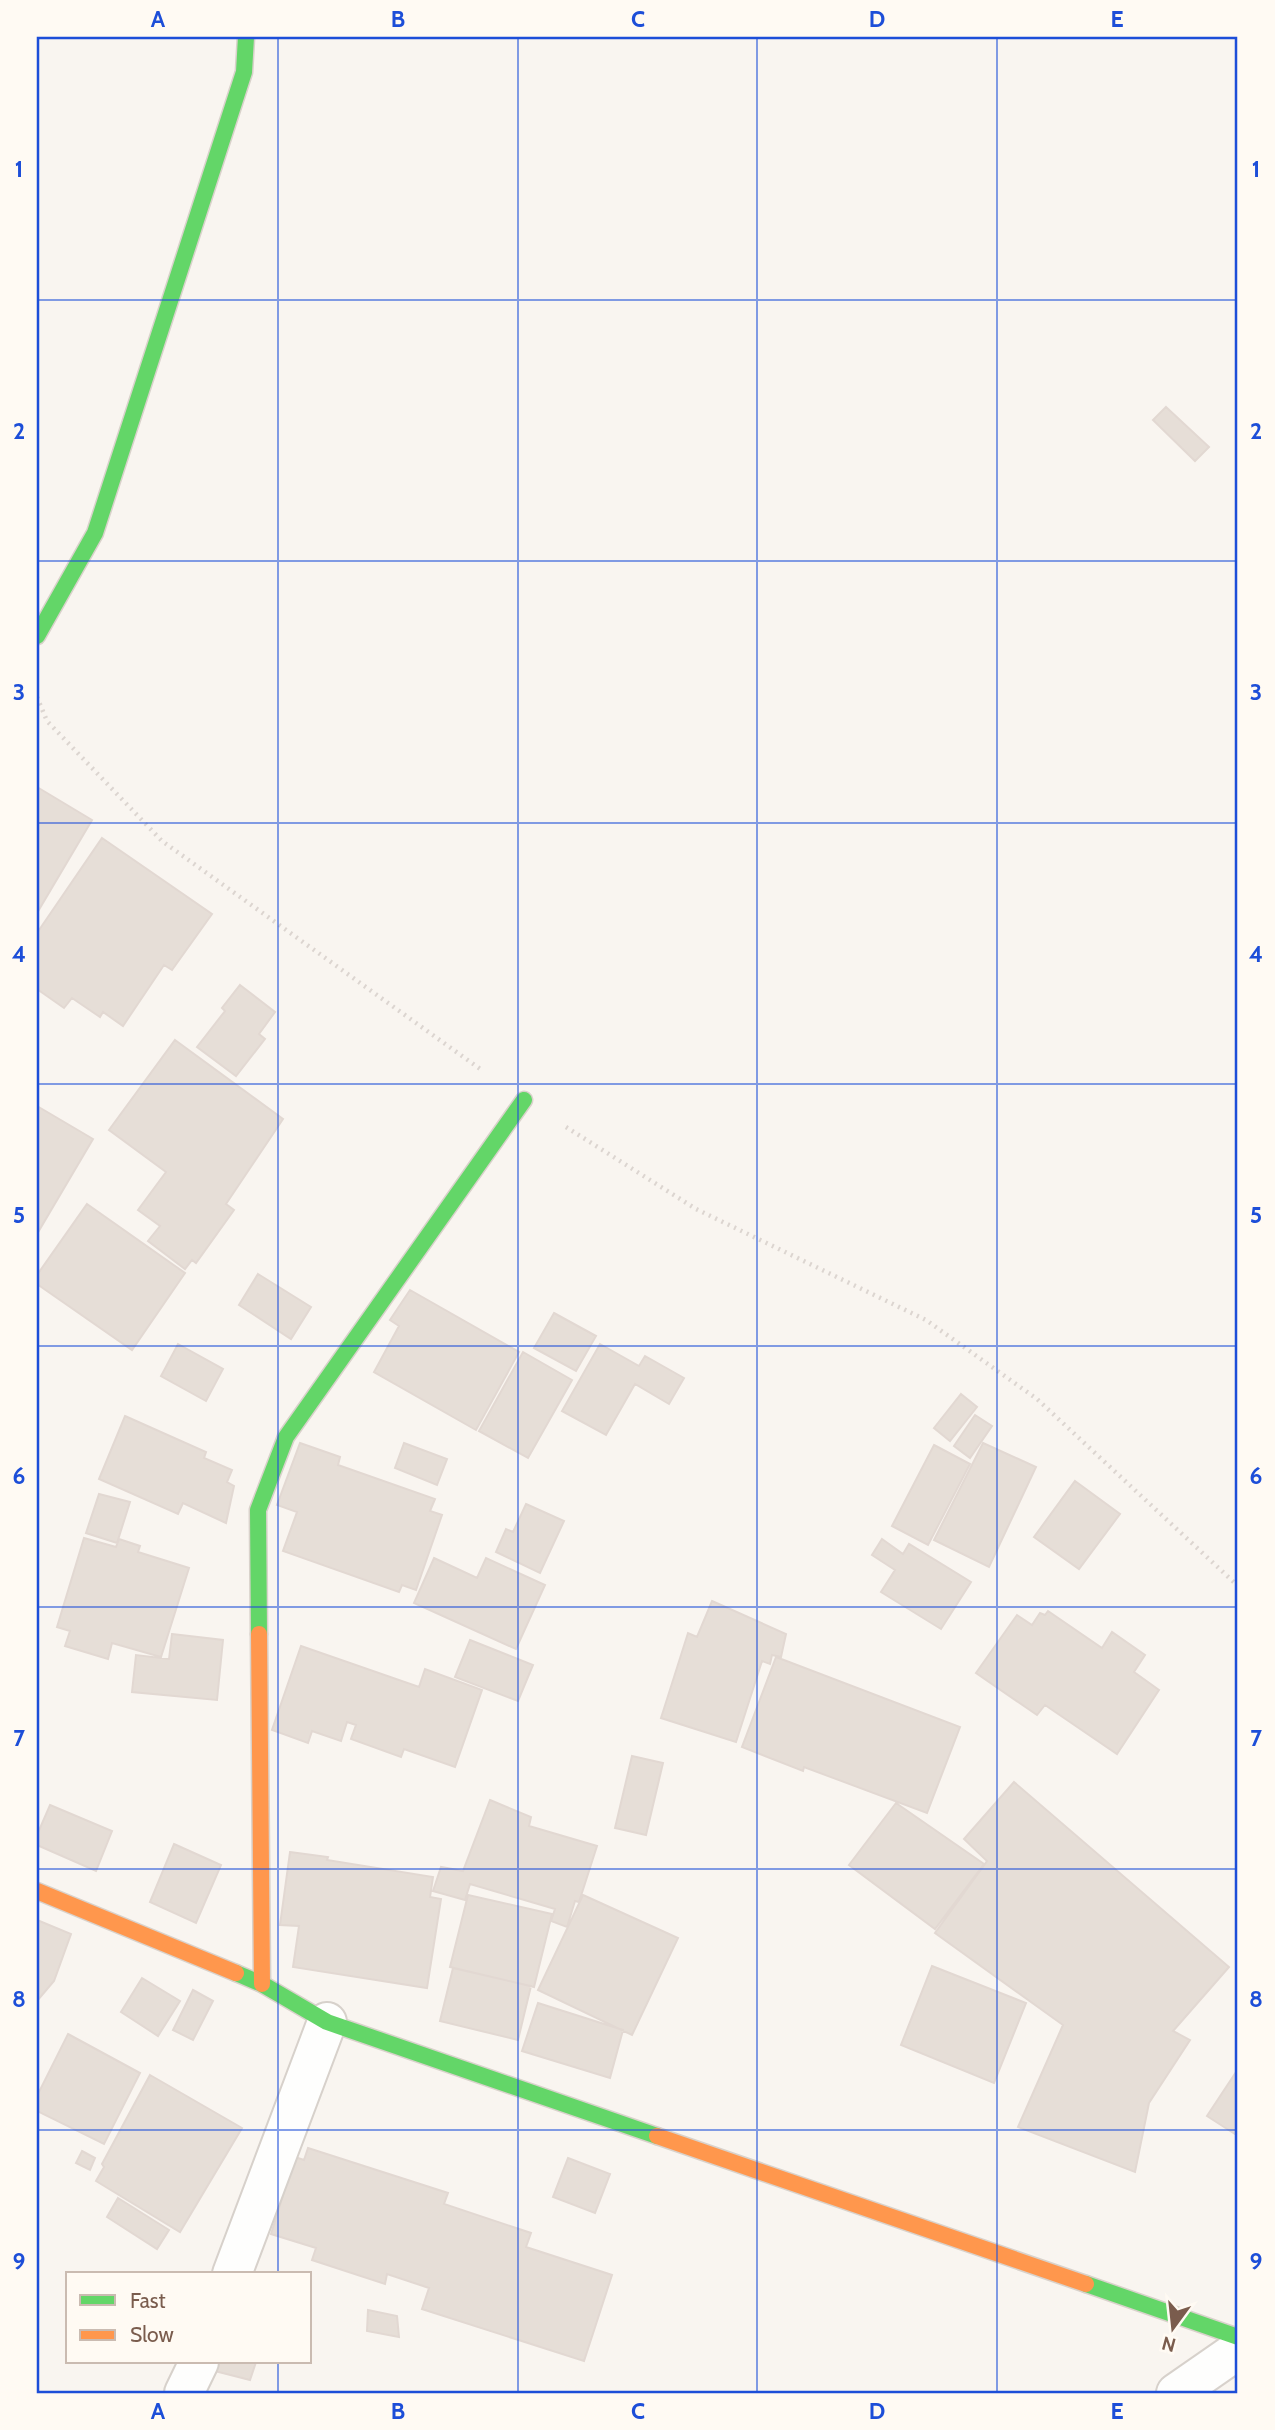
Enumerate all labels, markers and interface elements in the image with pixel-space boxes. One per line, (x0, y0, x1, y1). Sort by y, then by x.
text: A (151, 5, 166, 33)
text: B (391, 5, 405, 33)
text: C (631, 5, 645, 33)
text: D (869, 5, 885, 33)
text: E (1110, 5, 1124, 33)
text: 1 (15, 155, 23, 183)
text: 1 (1252, 155, 1260, 183)
text: 2 (13, 417, 25, 445)
text: 2 (1250, 417, 1262, 445)
text: 3 (13, 678, 25, 706)
text: 3 (1250, 678, 1262, 706)
text: 4 (12, 940, 26, 968)
text: 4 (1249, 940, 1263, 968)
text: 5 (13, 1201, 25, 1229)
text: 5 (1250, 1201, 1262, 1229)
text: 6 (13, 1462, 25, 1490)
text: 6 (1250, 1462, 1262, 1490)
text: 7 (13, 1724, 25, 1752)
text: 7 (1250, 1724, 1262, 1752)
text: 8 (12, 1985, 26, 2013)
text: 8 (1249, 1985, 1263, 2013)
text: 9 (13, 2247, 25, 2275)
text: 9 (1250, 2247, 1262, 2275)
legend (66, 2272, 312, 2364)
text: Fast (130, 2288, 166, 2313)
north arrow (1138, 2294, 1208, 2364)
text: Slow (130, 2322, 174, 2347)
text: N (1159, 2331, 1178, 2357)
text: A (151, 2397, 166, 2425)
text: B (391, 2397, 405, 2425)
text: C (631, 2397, 645, 2425)
text: D (869, 2397, 885, 2425)
text: E (1110, 2397, 1124, 2425)

